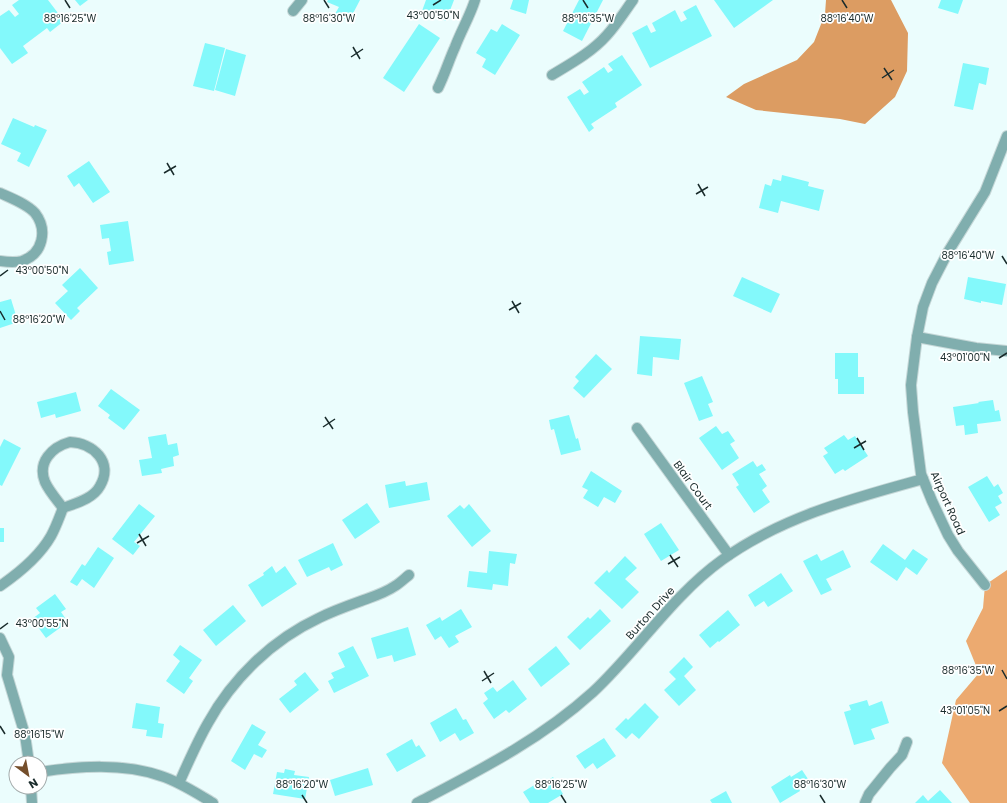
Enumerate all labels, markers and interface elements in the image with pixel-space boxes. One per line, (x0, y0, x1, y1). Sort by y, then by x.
text: 43°00'50"N (407, 8, 459, 23)
text: 88°16'25"W (44, 11, 97, 26)
text: 88°16'30"W (303, 11, 356, 26)
text: 88°16'35"W (562, 11, 615, 26)
text: 88°16'40"W (820, 11, 874, 26)
text: 88°16'40"W (941, 248, 995, 263)
text: 43°00'50"N (16, 263, 68, 278)
text: 88°16'20"W (13, 312, 66, 327)
text: 43°01'00"N (940, 350, 990, 365)
street label: Blair Court (670, 457, 716, 513)
street label: Airport Road (927, 469, 969, 537)
street label: Burton Drive (622, 583, 678, 643)
text: 43°00'55"N (16, 616, 68, 631)
text: 88°16'35"W (942, 663, 995, 678)
text: 43°01'05"N (940, 703, 990, 718)
text: 88°16'15"W (14, 727, 64, 742)
north arrow (8, 755, 48, 795)
text: N (26, 775, 41, 792)
text: 88°16'20"W (276, 777, 329, 792)
text: 88°16'25"W (535, 777, 588, 792)
text: 88°16'30"W (794, 777, 847, 792)

